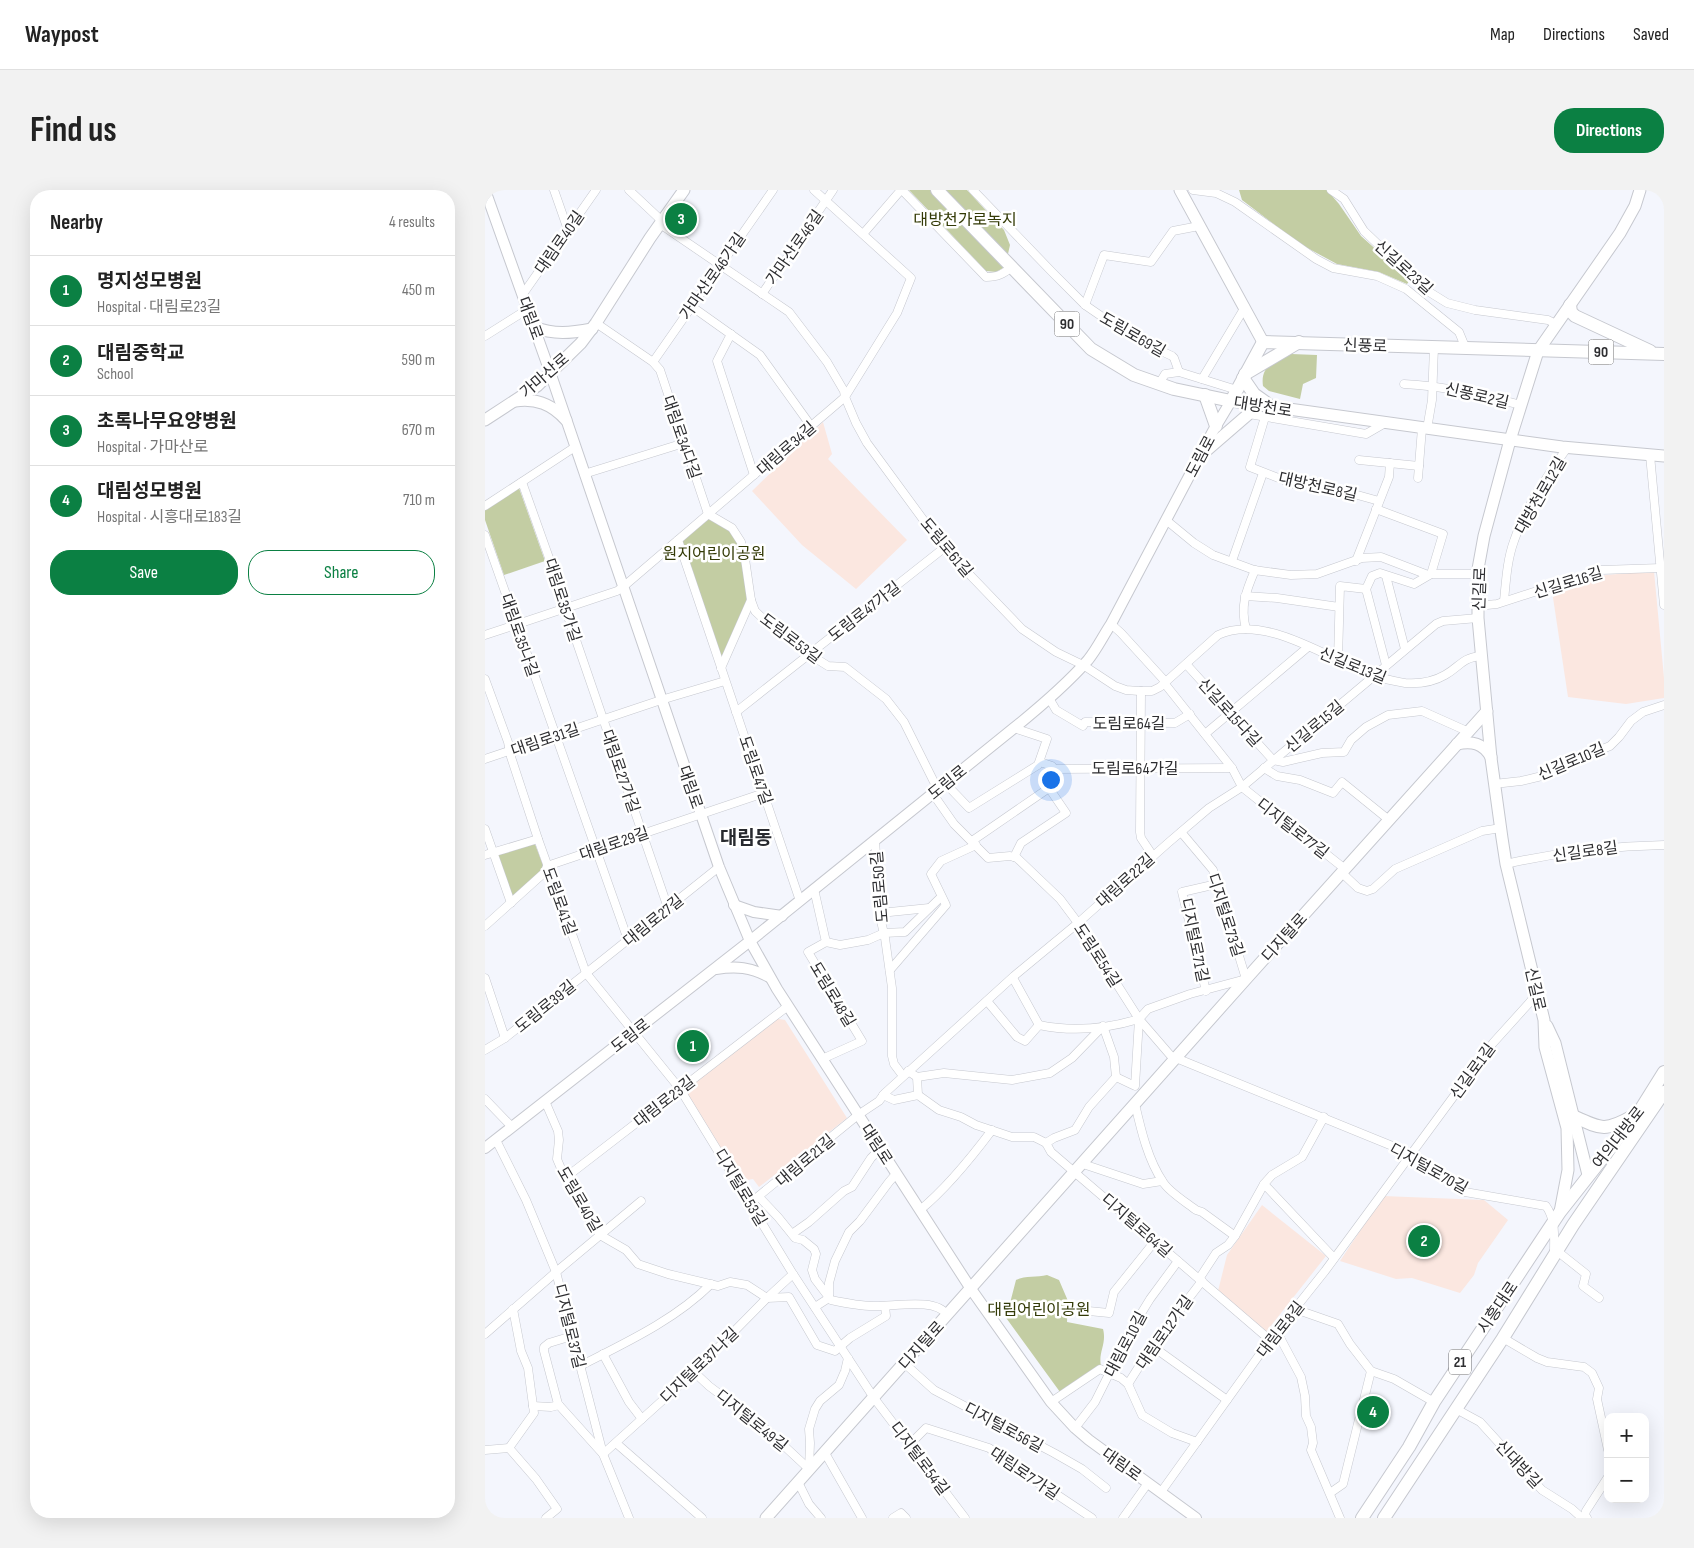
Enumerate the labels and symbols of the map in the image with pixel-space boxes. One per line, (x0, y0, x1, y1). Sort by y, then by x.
pin: 3 (665, 200, 697, 238)
street label: 가마산로46길 (762, 207, 828, 289)
street label: 대림로40길 (532, 208, 589, 278)
park label: 대방천가로녹지 (913, 211, 1017, 230)
street label: 가마산로46가길 (676, 230, 750, 324)
street label: 신길로23길 (1370, 237, 1436, 299)
street label: 대림로 (513, 295, 546, 343)
street label: 도림로69길 (1096, 309, 1169, 362)
road number: 90 (1055, 312, 1079, 336)
street label: 신풍로 (1343, 336, 1388, 357)
road number: 90 (1589, 340, 1613, 364)
street label: 가마산로 (517, 349, 574, 403)
street label: 신풍로2길 (1443, 380, 1511, 413)
street label: 대림로34다길 (657, 393, 704, 482)
street label: 대방천로 (1232, 393, 1294, 422)
street label: 대림로34길 (753, 418, 821, 480)
street label: 도림로 (1183, 433, 1220, 481)
street label: 대방천로12길 (1512, 454, 1571, 538)
street label: 대방천로8길 (1276, 469, 1359, 506)
street label: 도림로61길 (916, 514, 976, 581)
park label: 원지어린이공원 (662, 545, 766, 564)
street label: 대림로35가길 (539, 556, 584, 645)
street label: 신길로16길 (1531, 564, 1605, 603)
street label: 신길로 (1470, 566, 1491, 611)
street label: 도림로47가길 (825, 578, 905, 646)
street label: 대림로35나길 (495, 591, 542, 680)
street label: 도림로53길 (756, 610, 825, 668)
street label: 신길로13길 (1316, 644, 1389, 689)
street label: 신길로15다길 (1193, 675, 1265, 751)
street label: 신길로15길 (1282, 697, 1348, 757)
street label: 도림로64길 (1093, 715, 1165, 734)
street label: 대림로31길 (509, 720, 582, 761)
street label: 대림로27가길 (597, 727, 643, 816)
street label: 도림로47길 (734, 733, 775, 808)
street label: 신길로10길 (1535, 740, 1608, 785)
street label: 도림로64가길 (1091, 760, 1179, 779)
street label: 도림로 (925, 762, 971, 804)
street label: 대림로 (673, 764, 706, 812)
your location (1038, 767, 1064, 793)
street label: 디지털로77길 (1252, 795, 1332, 863)
street label: 대림로29길 (577, 824, 652, 865)
district label: 대림동 (720, 827, 772, 850)
street label: 신길로8길 (1551, 838, 1619, 866)
street label: 도림로50길 (868, 850, 893, 924)
street label: 대림로22길 (1093, 850, 1159, 912)
street label: 도림로41길 (537, 865, 580, 938)
street label: 디지털로73길 (1202, 871, 1247, 960)
street label: 대림로27길 (620, 891, 688, 951)
street label: 디지털로71길 (1175, 896, 1212, 984)
street label: 디지털로 (1258, 910, 1312, 966)
street label: 도림로54길 (1069, 920, 1124, 991)
street label: 도림로48길 (805, 959, 859, 1031)
street label: 신길로 (1520, 966, 1549, 1013)
street label: 도림로39길 (512, 977, 580, 1037)
street label: 도림로 (608, 1015, 654, 1057)
pin: 1 (677, 1027, 709, 1065)
street label: 신길로1길 (1447, 1040, 1500, 1104)
street label: 대림로23길 (631, 1072, 699, 1132)
street label: 여의대방로 (1589, 1103, 1649, 1173)
street label: 대림로 (856, 1121, 896, 1169)
street label: 대림로21길 (773, 1131, 839, 1191)
street label: 디지털로70길 (1386, 1140, 1471, 1199)
street label: 디지털로53길 (709, 1146, 770, 1230)
street label: 도림로40길 (552, 1164, 605, 1236)
street label: 디지털로64길 (1097, 1190, 1175, 1262)
pin: 2 (1408, 1222, 1440, 1260)
street label: 시흥대로 (1474, 1278, 1523, 1338)
street label: 디지털로37길 (549, 1282, 588, 1371)
street label: 대림로12가길 (1133, 1292, 1198, 1374)
street label: 대림로8길 (1253, 1298, 1309, 1362)
park label: 대림어린이공원 (987, 1301, 1091, 1320)
street label: 대림로10길 (1101, 1309, 1152, 1381)
street label: 디지털로 (895, 1318, 949, 1374)
street label: 디지털로37나길 (657, 1324, 743, 1408)
road number: 21 (1449, 1350, 1471, 1374)
street label: 디지털로49길 (711, 1386, 791, 1456)
pin: 4 (1357, 1393, 1389, 1431)
street label: 디지털로56길 (960, 1400, 1046, 1457)
street label: 디지털로54길 (885, 1419, 952, 1499)
street label: 신대방길 (1491, 1437, 1545, 1493)
street label: 대림로7가길 (986, 1444, 1063, 1504)
street label: 대림로 (1098, 1445, 1145, 1486)

